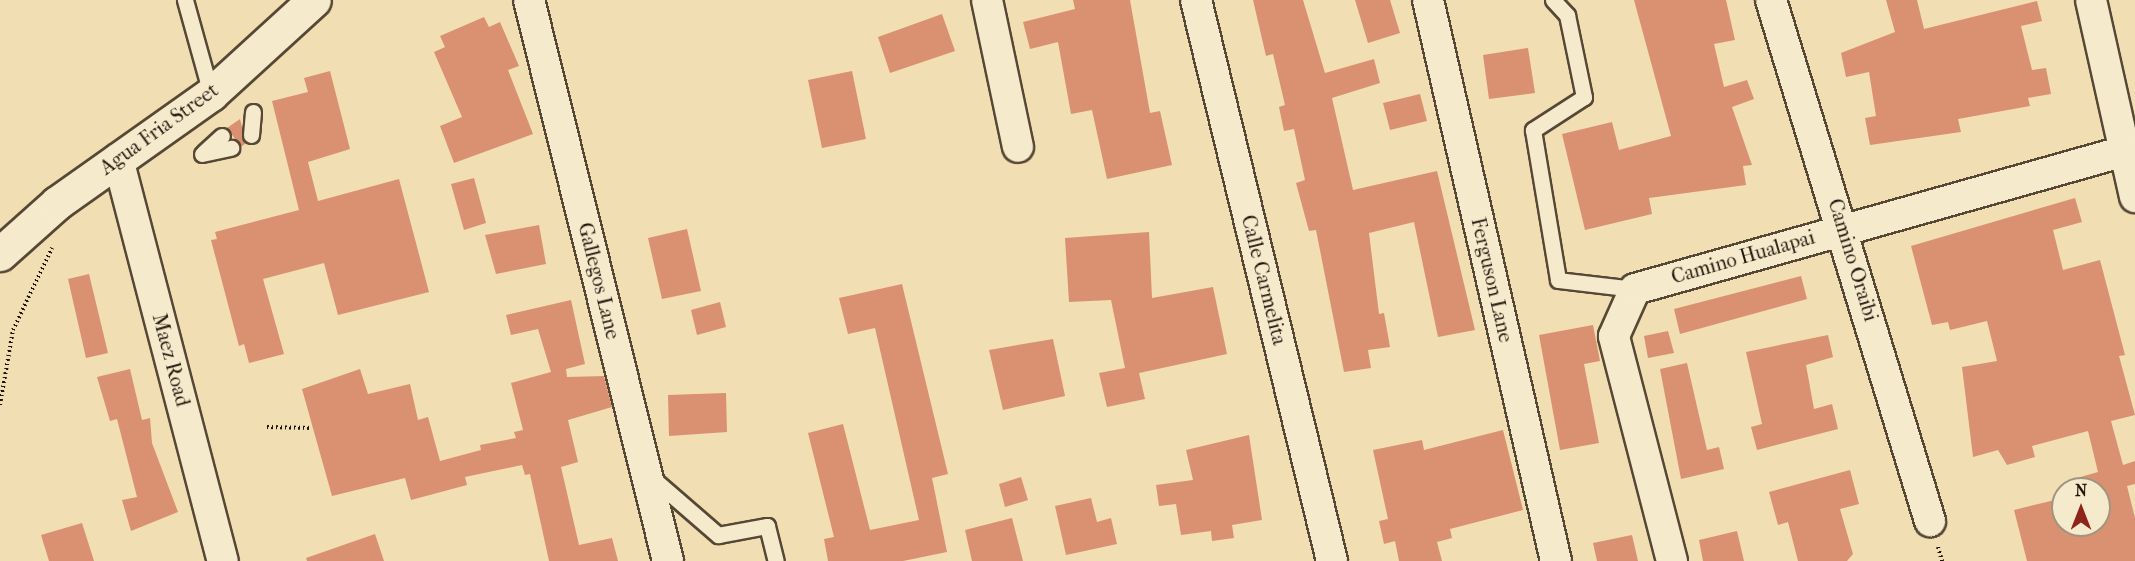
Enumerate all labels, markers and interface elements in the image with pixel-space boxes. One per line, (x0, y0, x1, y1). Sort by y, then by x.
street label: Agua Fria Street (95, 78, 223, 180)
street label: Camino Oraibi (1823, 196, 1883, 324)
street label: Calle Carmelita (1236, 213, 1292, 347)
street label: Ferguson Lane (1466, 215, 1518, 345)
street label: Gallegos Lane (573, 220, 625, 342)
street label: Camino Hualapai (1668, 225, 1818, 289)
street label: Maez Road (147, 311, 195, 409)
north arrow (2051, 477, 2111, 537)
text: N (2075, 481, 2087, 500)

